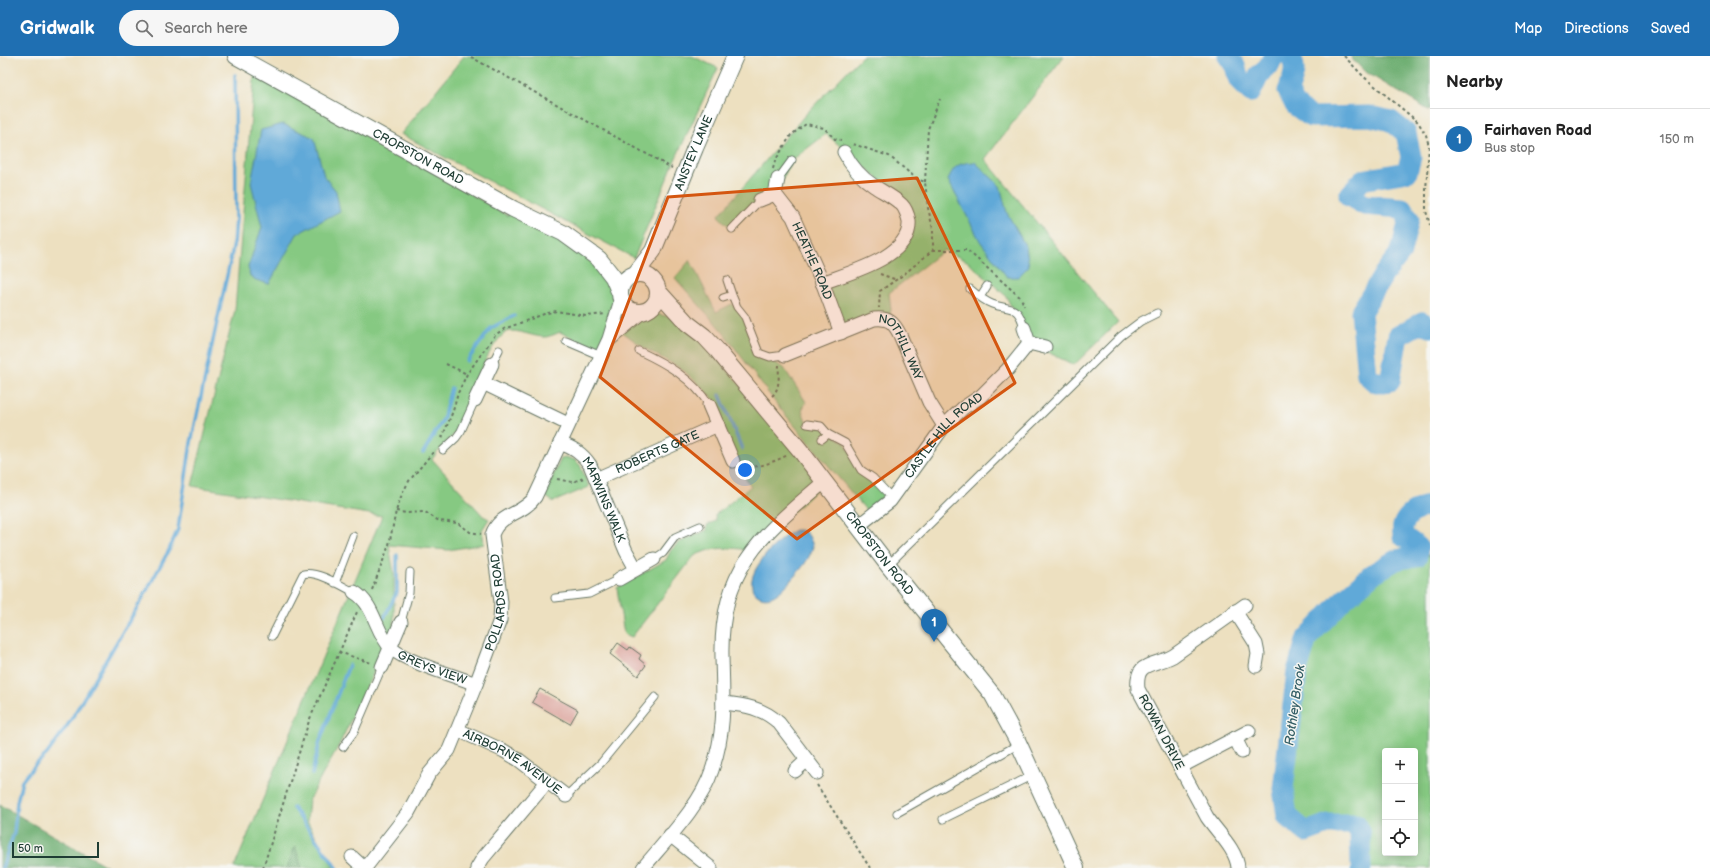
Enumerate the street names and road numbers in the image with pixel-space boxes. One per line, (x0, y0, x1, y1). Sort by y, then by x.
street label: ANSTEY LANE (671, 113, 716, 193)
street label: CROPSTON ROAD (370, 125, 467, 188)
street label: HEATHE ROAD (789, 219, 836, 302)
street label: NOTHILL WAY (877, 311, 926, 383)
street label: CASTLE HILL ROAD (901, 389, 986, 481)
street label: ROBERTS GATE (613, 427, 702, 477)
street label: MARWINS WALK (579, 454, 629, 544)
street label: CROPSTON ROAD (842, 508, 917, 598)
street label: POLLARDS ROAD (482, 553, 509, 653)
street label: GREYS VIEW (395, 647, 469, 688)
street label: ROWAN DRIVE (1135, 692, 1187, 772)
street label: AIRBORNE AVENUE (461, 726, 565, 797)

